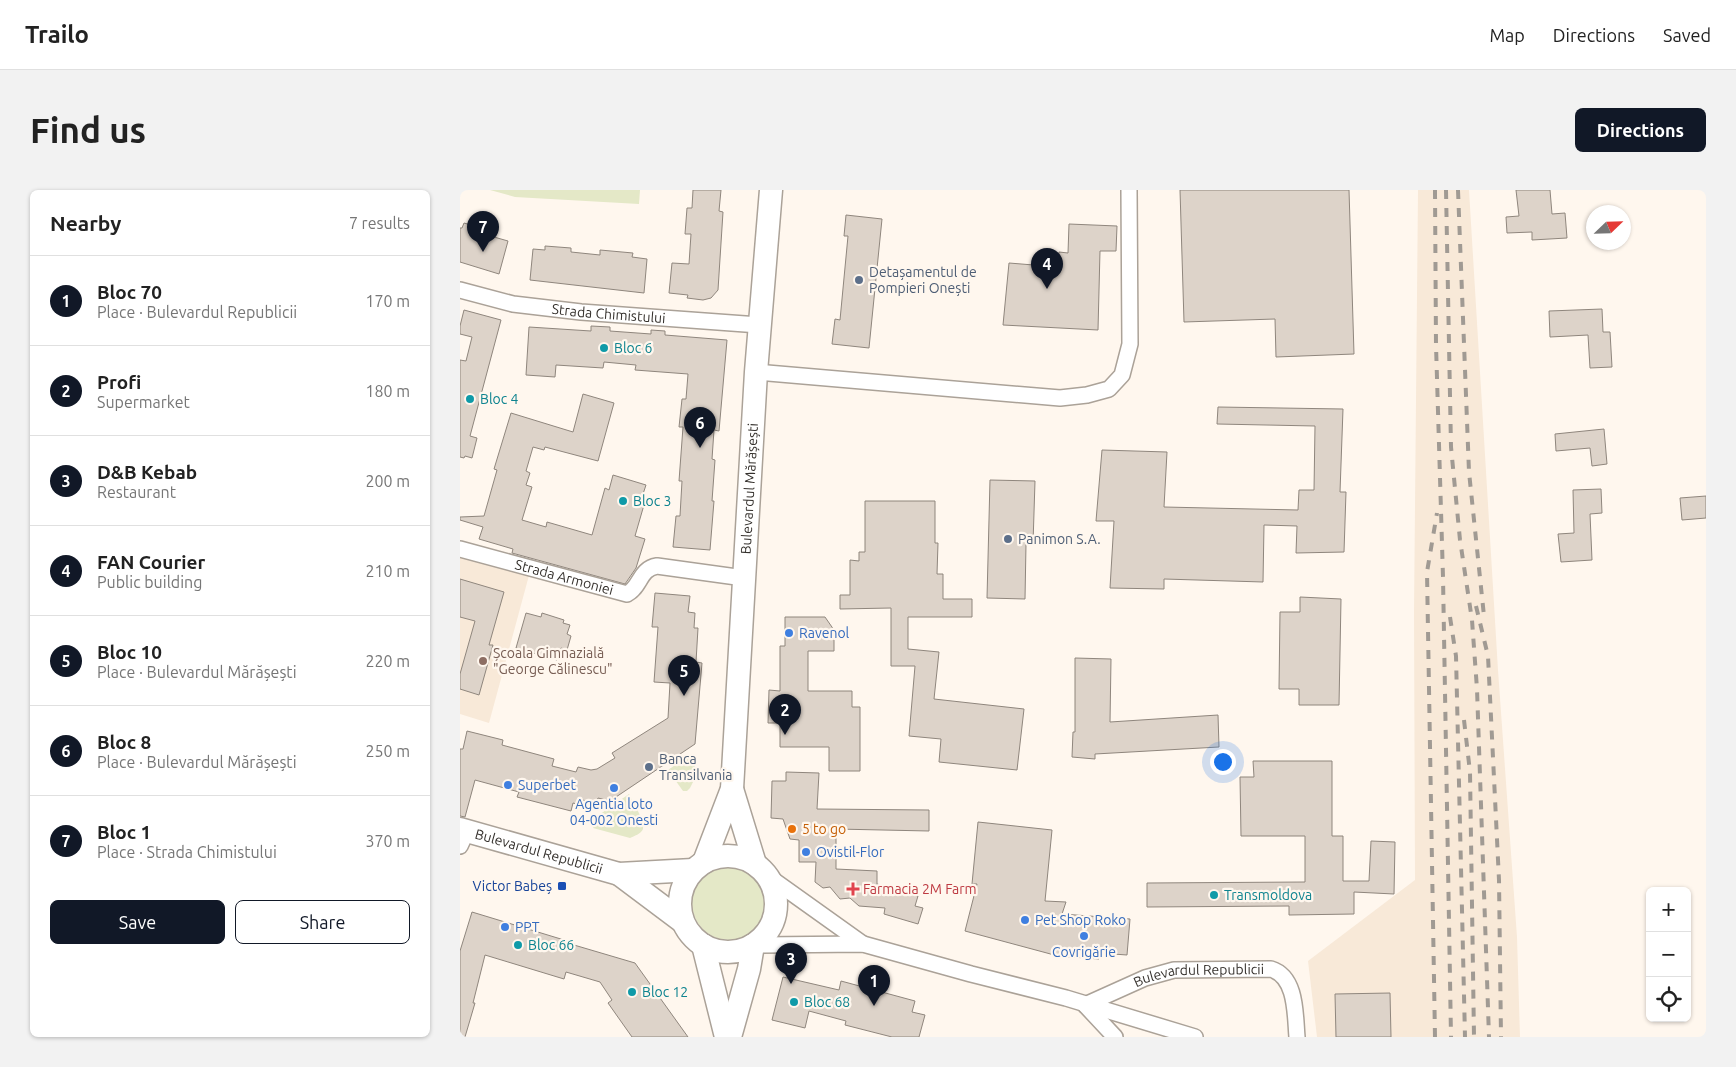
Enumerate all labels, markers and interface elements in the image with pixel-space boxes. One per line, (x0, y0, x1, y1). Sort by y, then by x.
text: Trailo (25, 21, 89, 48)
text: Map (1489, 25, 1525, 45)
text: Directions (1553, 25, 1635, 45)
text: Saved (1663, 25, 1711, 45)
button: Directions (1575, 108, 1706, 152)
text: Find us (30, 110, 146, 150)
north arrow (1586, 205, 1631, 250)
text: Nearby (50, 211, 121, 235)
pin: 7 (467, 211, 499, 252)
text: 7 results (349, 214, 410, 232)
pin: 4 (1031, 248, 1063, 289)
place label: Detașamentul de Pompieri Onești (869, 264, 977, 296)
marker: Detașamentul de Pompieri Onești (853, 274, 865, 286)
text: Bloc 70 (97, 281, 162, 303)
text: 1 (61, 292, 71, 310)
text: 170 m (365, 292, 410, 310)
street label: Strada Chimistului (551, 301, 666, 326)
text: Place · Bulevardul Republicii (97, 303, 297, 321)
place label: Bloc 6 (614, 340, 652, 356)
marker: Bloc 6 (598, 342, 610, 354)
text: Profi (97, 371, 141, 393)
text: 2 (61, 382, 71, 400)
text: 180 m (365, 382, 410, 400)
place label: Bloc 4 (480, 391, 518, 407)
text: Supermarket (97, 393, 190, 411)
marker: Bloc 4 (464, 393, 476, 405)
pin: 6 (684, 407, 716, 448)
street label: Bulevardul Mărășești (738, 423, 761, 555)
text: D&B Kebab (97, 461, 197, 483)
text: 3 (61, 472, 71, 490)
text: 200 m (365, 472, 410, 490)
text: Restaurant (97, 483, 176, 501)
place label: Bloc 3 (633, 493, 671, 509)
marker: Bloc 3 (617, 495, 629, 507)
place label: Panimon S.A. (1018, 531, 1101, 547)
marker: Panimon S.A. (1002, 533, 1014, 545)
text: FAN Courier (97, 551, 205, 573)
street label: Strada Armoniei (513, 556, 615, 598)
text: 4 (61, 562, 71, 580)
text: 210 m (365, 562, 410, 580)
text: Public building (97, 573, 202, 591)
place label: Ravenol (799, 625, 850, 641)
marker: Ravenol (783, 627, 795, 639)
text: Bloc 10 (97, 641, 162, 663)
place label: Școala Gimnazială "George Călinescu" (493, 645, 613, 677)
text: 5 (61, 652, 71, 670)
text: 220 m (365, 652, 410, 670)
marker: Școala Gimnazială "George Călinescu" (477, 655, 489, 667)
pin: 5 (668, 655, 700, 696)
text: Place · Bulevardul Mărășești (97, 663, 297, 681)
pin: 2 (769, 694, 801, 735)
text: Bloc 8 (97, 731, 151, 753)
text: 6 (61, 742, 71, 760)
text: 250 m (365, 742, 410, 760)
your location (1210, 749, 1236, 775)
place label: Banca Transilvania (659, 751, 733, 783)
text: Place · Bulevardul Mărășești (97, 753, 297, 771)
marker: Banca Transilvania (643, 761, 655, 773)
place label: Superbet (518, 777, 576, 793)
marker: Superbet (502, 779, 514, 791)
marker: Agentia loto 04-002 Onesti (608, 782, 620, 794)
place label: Agentia loto 04-002 Onesti (570, 796, 658, 828)
text: Bloc 1 (97, 821, 151, 843)
place label: 5 to go (802, 821, 846, 837)
marker: 5 to go (786, 823, 798, 835)
street label: Bulevardul Republicii (473, 826, 605, 877)
text: 7 (61, 832, 71, 850)
text: 370 m (365, 832, 410, 850)
text: Place · Strada Chimistului (97, 843, 277, 861)
place label: Ovistil-Flor (816, 844, 885, 860)
marker: Ovistil-Flor (800, 846, 812, 858)
place label: Victor Babeș (472, 878, 552, 894)
marker: Victor Babeș (556, 880, 568, 892)
place label: Farmacia 2M Farm (863, 881, 977, 897)
marker: Farmacia 2M Farm (847, 883, 859, 895)
place label: Transmoldova (1224, 887, 1312, 903)
map controls (1646, 887, 1691, 1022)
button: + (1646, 887, 1691, 932)
marker: Transmoldova (1208, 889, 1220, 901)
button: Save (50, 900, 225, 944)
button: Share (235, 900, 410, 944)
place label: Pet Shop Roko (1035, 912, 1126, 928)
marker: Pet Shop Roko (1019, 914, 1031, 926)
place label: PPT (515, 919, 540, 935)
marker: PPT (499, 921, 511, 933)
marker: Covrigărie (1078, 930, 1090, 942)
button: − (1646, 932, 1691, 977)
place label: Bloc 66 (528, 937, 574, 953)
marker: Bloc 66 (512, 939, 524, 951)
pin: 3 (775, 943, 807, 984)
place label: Covrigărie (1052, 944, 1116, 960)
street label: Bulevardul Republicii (1131, 961, 1264, 990)
pin: 1 (858, 965, 890, 1006)
button: locate (1646, 977, 1691, 1022)
place label: Bloc 12 (642, 984, 688, 1000)
marker: Bloc 12 (626, 986, 638, 998)
place label: Bloc 68 (804, 994, 850, 1010)
marker: Bloc 68 (788, 996, 800, 1008)

